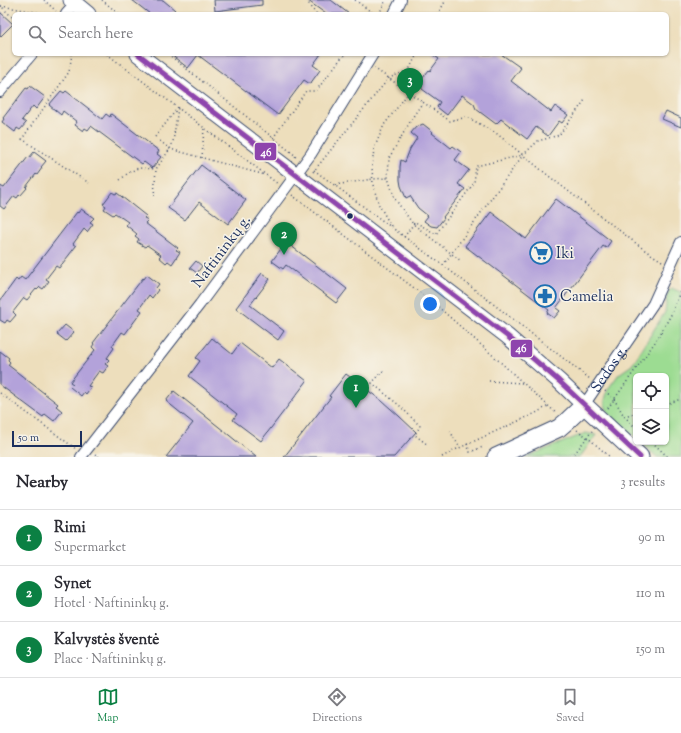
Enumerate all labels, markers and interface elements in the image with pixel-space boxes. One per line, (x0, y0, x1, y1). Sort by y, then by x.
search box (12, 12, 669, 56)
icon: search (26, 23, 48, 45)
text: Search here (58, 24, 133, 45)
pin: 3 (397, 68, 423, 101)
line badge: 46 (254, 142, 277, 161)
text: 46 (260, 145, 272, 161)
street label: Naftininkų g. (188, 211, 257, 293)
unlabelled marker (345, 211, 355, 221)
pin: 2 (271, 222, 297, 255)
supermarket icon: Iki (528, 240, 554, 266)
place label: Iki (556, 244, 574, 265)
pharmacy icon: Camelia (532, 283, 558, 309)
place label: Camelia (560, 287, 613, 308)
your location (420, 294, 440, 314)
line badge: 46 (510, 339, 533, 358)
text: 46 (515, 341, 527, 357)
street label: Sedos g. (587, 342, 634, 397)
map controls (633, 373, 669, 445)
button: locate (633, 373, 669, 409)
pin: 1 (343, 375, 369, 408)
button: layers (633, 409, 669, 445)
scale bar (12, 429, 82, 448)
text: 50 m (18, 430, 39, 446)
text: Nearby (16, 471, 68, 495)
text: 3 results (620, 474, 665, 492)
text: Rimi (54, 518, 86, 539)
text: 1 (27, 529, 31, 547)
text: 90 m (638, 529, 665, 547)
text: Supermarket (54, 539, 126, 557)
text: Synet (54, 574, 91, 595)
text: 2 (26, 585, 32, 603)
text: 110 m (636, 585, 665, 603)
text: Hotel · Naftininkų g. (54, 595, 169, 613)
text: Kalvystės šventė (54, 630, 159, 651)
text: 3 (26, 641, 32, 659)
text: 150 m (636, 641, 665, 659)
text: Place · Naftininkų g. (54, 651, 166, 669)
tab: Map (97, 686, 119, 726)
tab: Directions (313, 686, 362, 726)
tab: Saved (556, 686, 584, 726)

